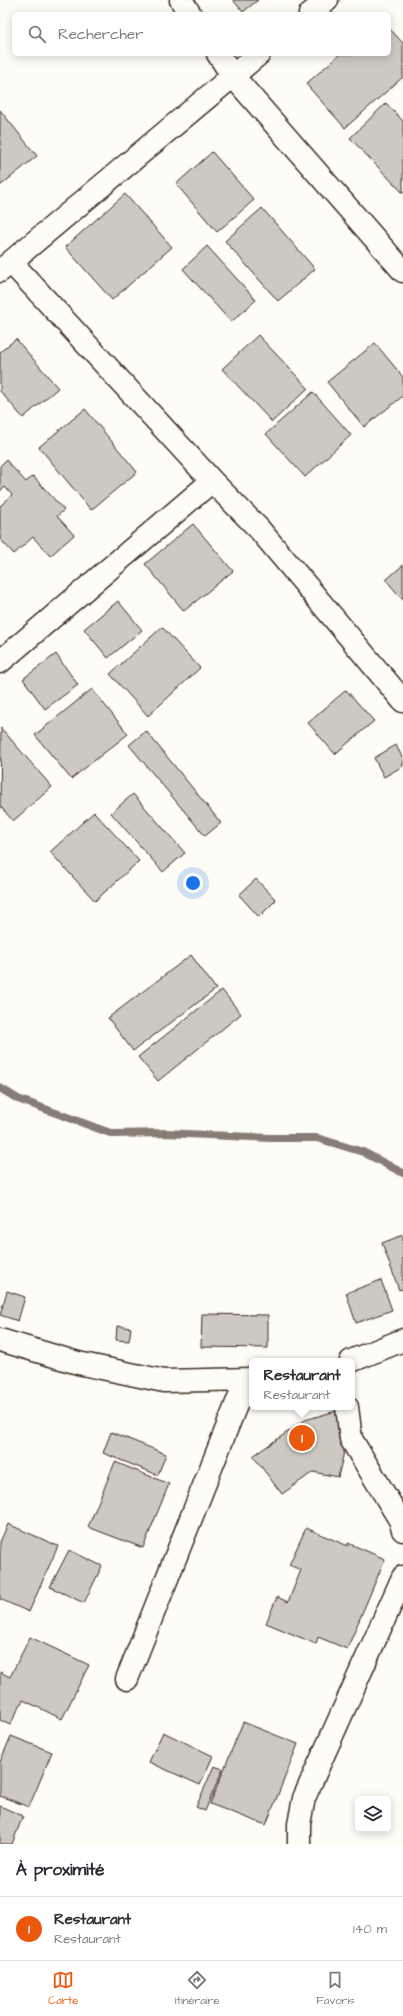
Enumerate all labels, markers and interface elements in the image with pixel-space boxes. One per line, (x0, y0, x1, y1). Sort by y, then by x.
search box (12, 12, 391, 56)
icon: search (26, 23, 48, 45)
text: Rechercher (58, 24, 143, 45)
your location (183, 873, 203, 893)
popup (249, 1358, 355, 1410)
text: Restaurant (263, 1365, 341, 1386)
text: Restaurant (263, 1386, 330, 1404)
pin: 1 (289, 1423, 315, 1453)
map controls (355, 1796, 391, 1832)
button: layers (355, 1796, 391, 1832)
text: À proximité (16, 1858, 105, 1882)
text: Restaurant (54, 1909, 131, 1930)
text: 1 (28, 1920, 30, 1938)
text: 140 m (353, 1920, 387, 1938)
text: Restaurant (54, 1930, 121, 1948)
tab: Carte (48, 1969, 78, 2008)
tab: Itinéraire (175, 1969, 220, 2008)
tab: Favoris (316, 1969, 355, 2008)

